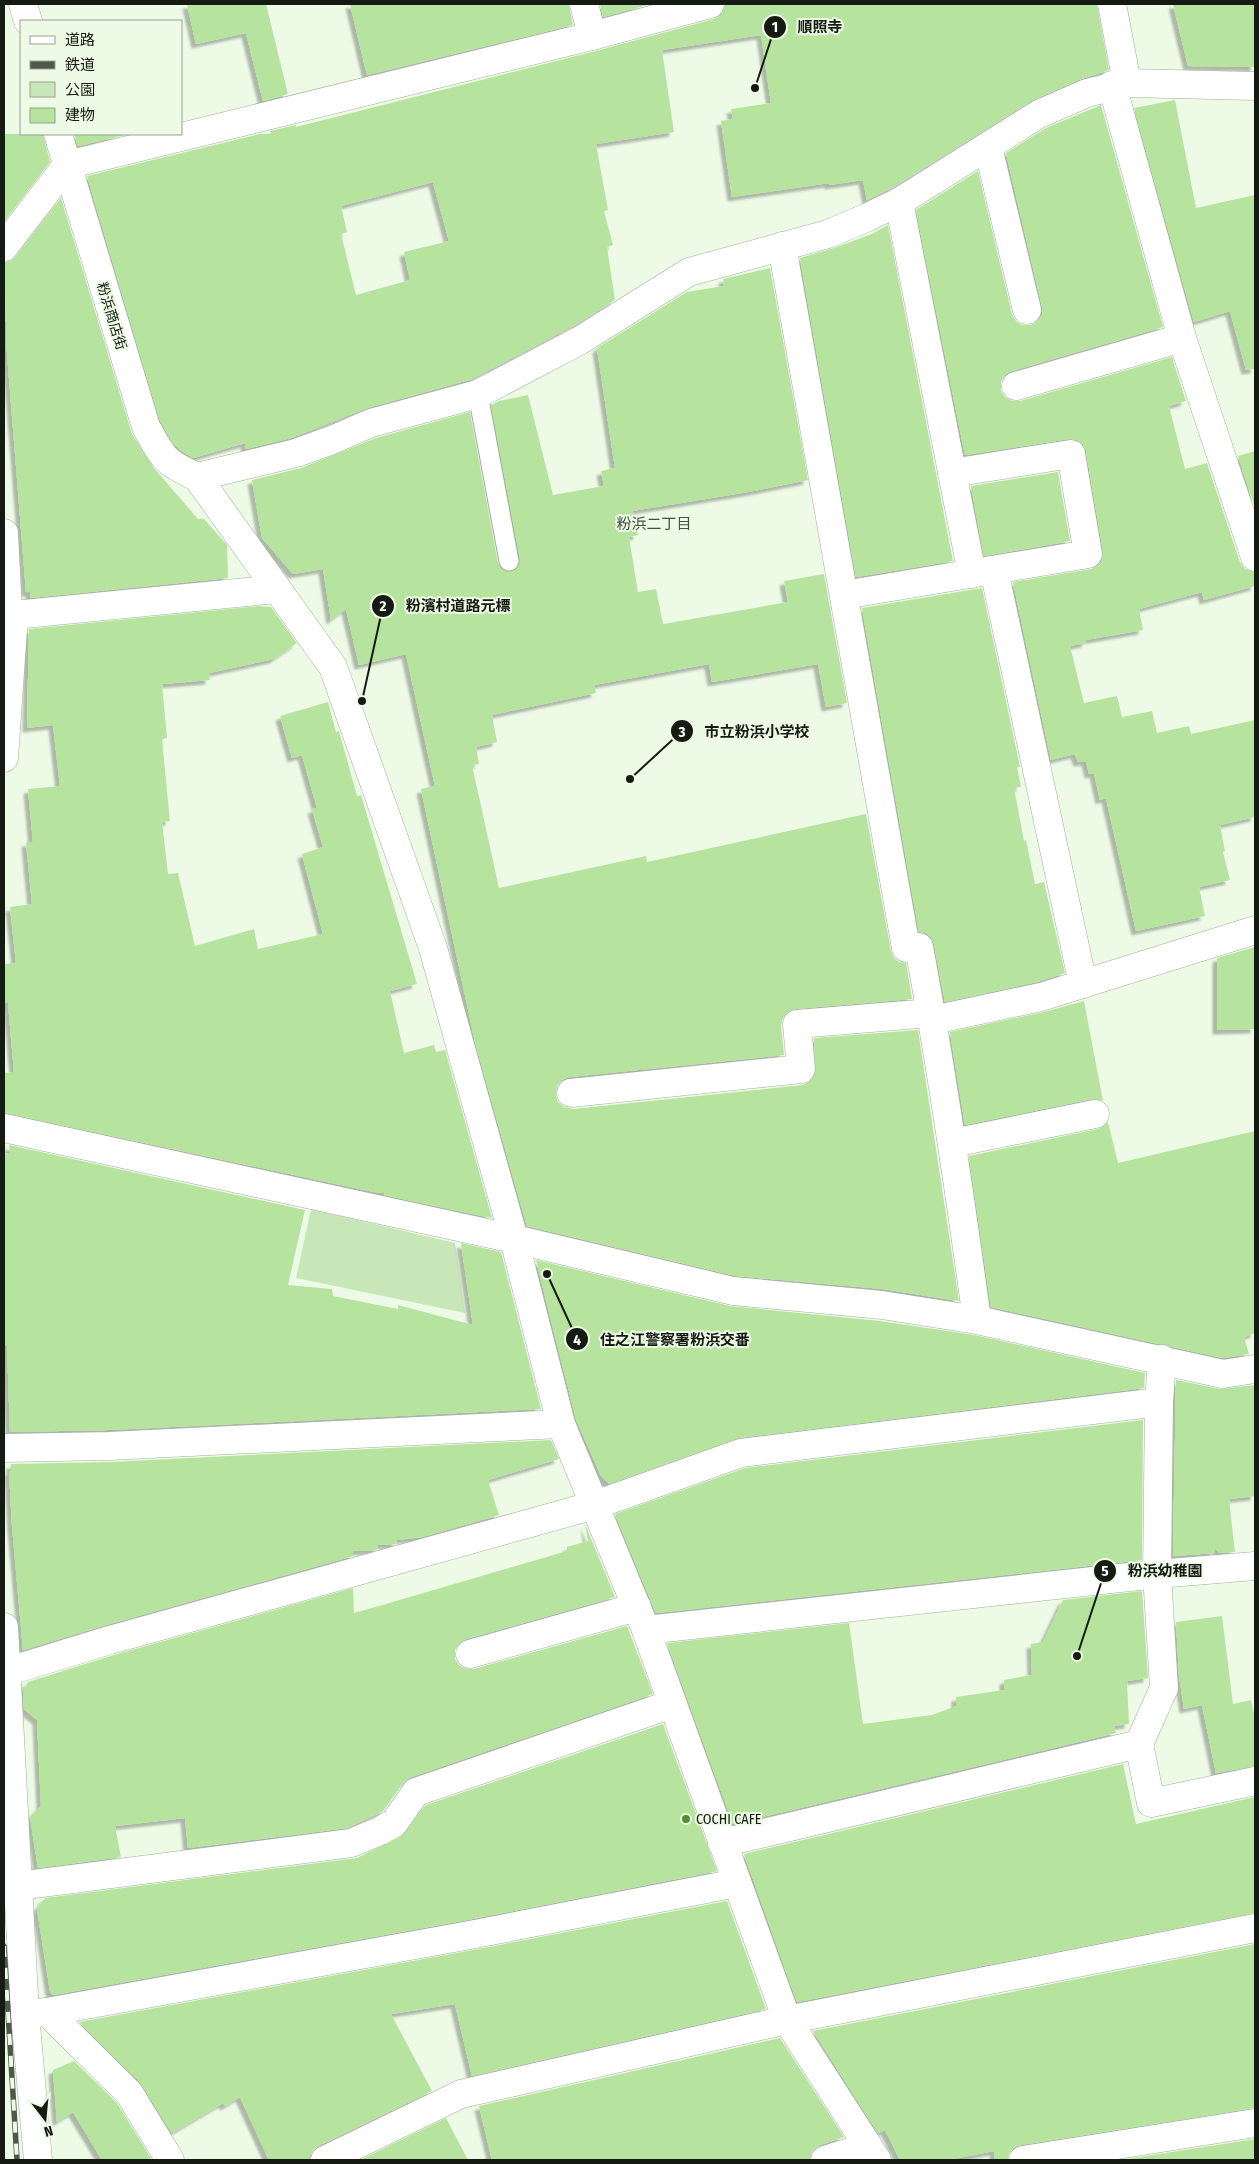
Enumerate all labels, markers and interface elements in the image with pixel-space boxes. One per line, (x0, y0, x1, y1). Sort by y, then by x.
callout: 順照寺 (762, 12, 852, 42)
text: 1 (772, 18, 778, 36)
text: 順照寺 (797, 18, 843, 36)
legend (20, 20, 182, 135)
text: 道路 (65, 31, 95, 49)
text: 鉄道 (65, 56, 95, 74)
text: 公園 (65, 81, 95, 99)
text: 建物 (65, 106, 95, 124)
street label: 粉浜商店街 (93, 280, 130, 352)
district label: 粉浜二丁目 (616, 515, 692, 533)
callout: 粉濱村道路元標 (371, 591, 521, 621)
text: 2 (379, 597, 387, 615)
text: 粉濱村道路元標 (405, 597, 511, 615)
callout: 市立粉浜小学校 (669, 716, 819, 746)
text: 3 (677, 723, 686, 741)
text: 市立粉浜小学校 (704, 723, 810, 741)
callout: 住之江警察署粉浜交番 (565, 1324, 760, 1354)
text: 4 (573, 1331, 581, 1349)
text: 住之江警察署粉浜交番 (600, 1331, 750, 1349)
callout: 粉浜幼稚園 (1092, 1556, 1212, 1586)
text: 5 (1101, 1562, 1109, 1580)
text: 粉浜幼稚園 (1127, 1562, 1203, 1580)
place label: COCHI CAFE (696, 1811, 762, 1828)
marker: COCHI CAFE (680, 1813, 692, 1825)
north arrow (20, 2094, 70, 2144)
text: N (42, 2122, 55, 2140)

